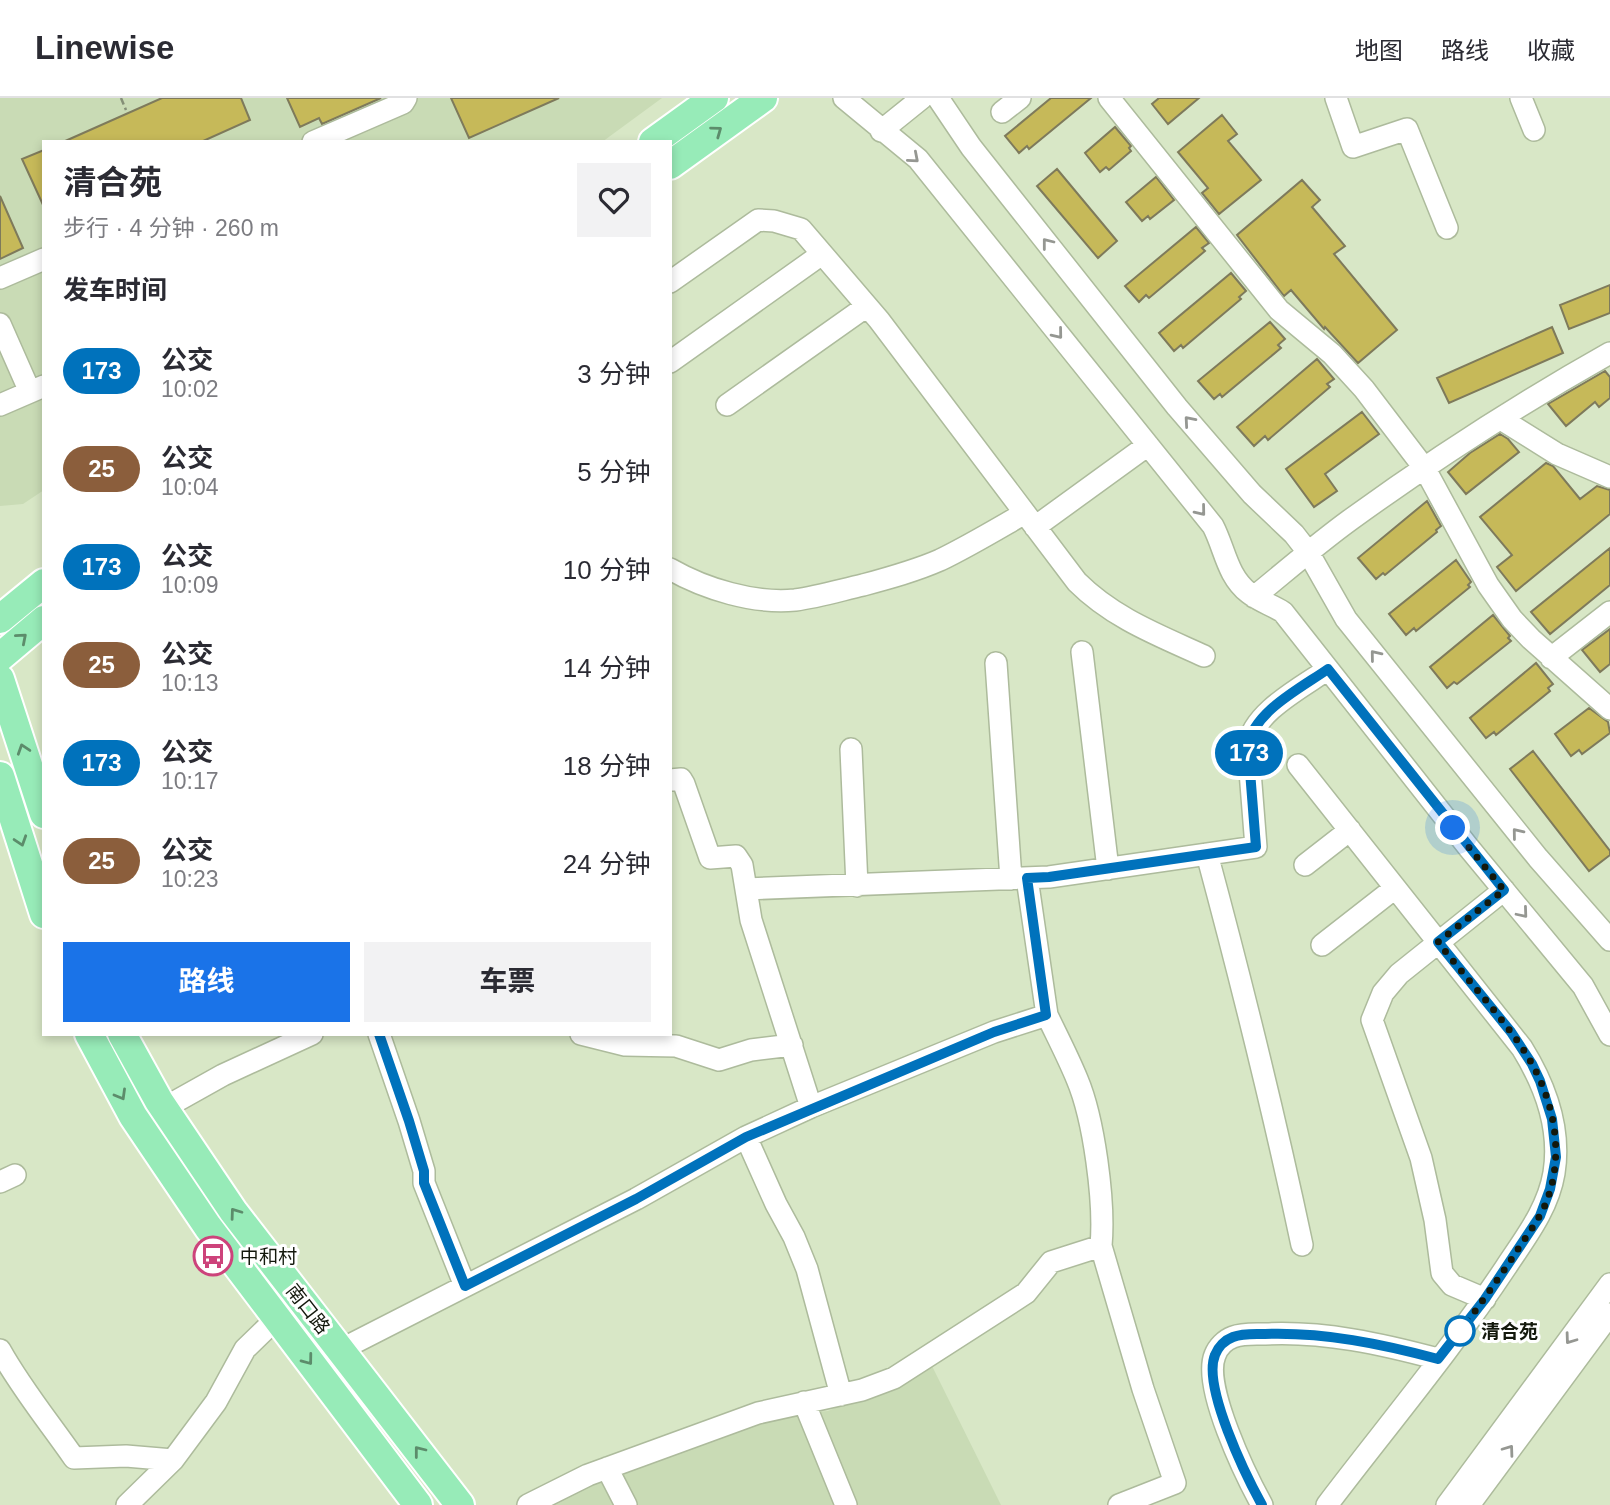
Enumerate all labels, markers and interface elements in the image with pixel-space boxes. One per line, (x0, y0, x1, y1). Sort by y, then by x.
text: Linewise (35, 29, 174, 66)
text: 地图 (1355, 37, 1403, 64)
text: 路线 (1441, 37, 1489, 64)
text: 收藏 (1527, 37, 1575, 64)
one-way arrow (709, 127, 722, 140)
one-way arrow (906, 150, 919, 162)
button: heart (577, 163, 651, 237)
text: 清合苑 (63, 164, 162, 201)
text: 步行 · 4 分钟 · 260 m (63, 215, 279, 241)
one-way arrow (1043, 238, 1055, 251)
text: 发车时间 (63, 275, 167, 305)
one-way arrow (1050, 326, 1063, 338)
text: 公交 (161, 345, 213, 375)
text: 173 (81, 357, 122, 384)
text: 3 分钟 (577, 359, 651, 389)
text: 10:02 (161, 376, 219, 402)
one-way arrow (1185, 416, 1197, 429)
text: 公交 (161, 443, 213, 473)
text: 25 (88, 455, 115, 482)
text: 5 分钟 (577, 457, 651, 487)
text: 10:04 (161, 474, 219, 500)
one-way arrow (1193, 502, 1205, 515)
text: 公交 (161, 541, 213, 571)
text: 173 (81, 553, 122, 580)
text: 10 分钟 (563, 555, 651, 585)
text: 10:09 (161, 572, 219, 598)
one-way arrow (13, 634, 26, 646)
text: 公交 (161, 639, 213, 669)
one-way arrow (1371, 650, 1384, 662)
text: 25 (88, 651, 115, 678)
text: 14 分钟 (563, 653, 651, 683)
text: 10:13 (161, 670, 219, 696)
line badge: 173 (1209, 730, 1289, 776)
text: 公交 (161, 737, 213, 767)
text: 173 (1229, 739, 1269, 766)
one-way arrow (16, 743, 31, 755)
text: 173 (81, 749, 122, 776)
text: 18 分钟 (563, 751, 651, 781)
text: 10:17 (161, 768, 219, 794)
your location (1435, 810, 1470, 845)
one-way arrow (1513, 828, 1526, 840)
one-way arrow (12, 835, 27, 847)
text: 公交 (161, 835, 213, 865)
text: 25 (88, 847, 115, 874)
text: 24 分钟 (563, 849, 651, 879)
text: 10:23 (161, 866, 219, 892)
one-way arrow (1515, 905, 1527, 918)
button: 路线 (63, 942, 350, 1022)
button: 车票 (364, 942, 651, 1022)
one-way arrow (112, 1087, 125, 1100)
one-way arrow (230, 1208, 243, 1221)
bus stop icon: 中和村 (192, 1235, 234, 1277)
place label: 中和村 (240, 1246, 297, 1267)
street label: 南口路 (282, 1280, 334, 1338)
marker: 清合苑 (1445, 1316, 1475, 1346)
place label: 清合苑 (1481, 1321, 1538, 1342)
one-way arrow (1565, 1331, 1578, 1344)
one-way arrow (300, 1353, 313, 1365)
one-way arrow (1501, 1445, 1514, 1458)
one-way arrow (414, 1446, 427, 1458)

